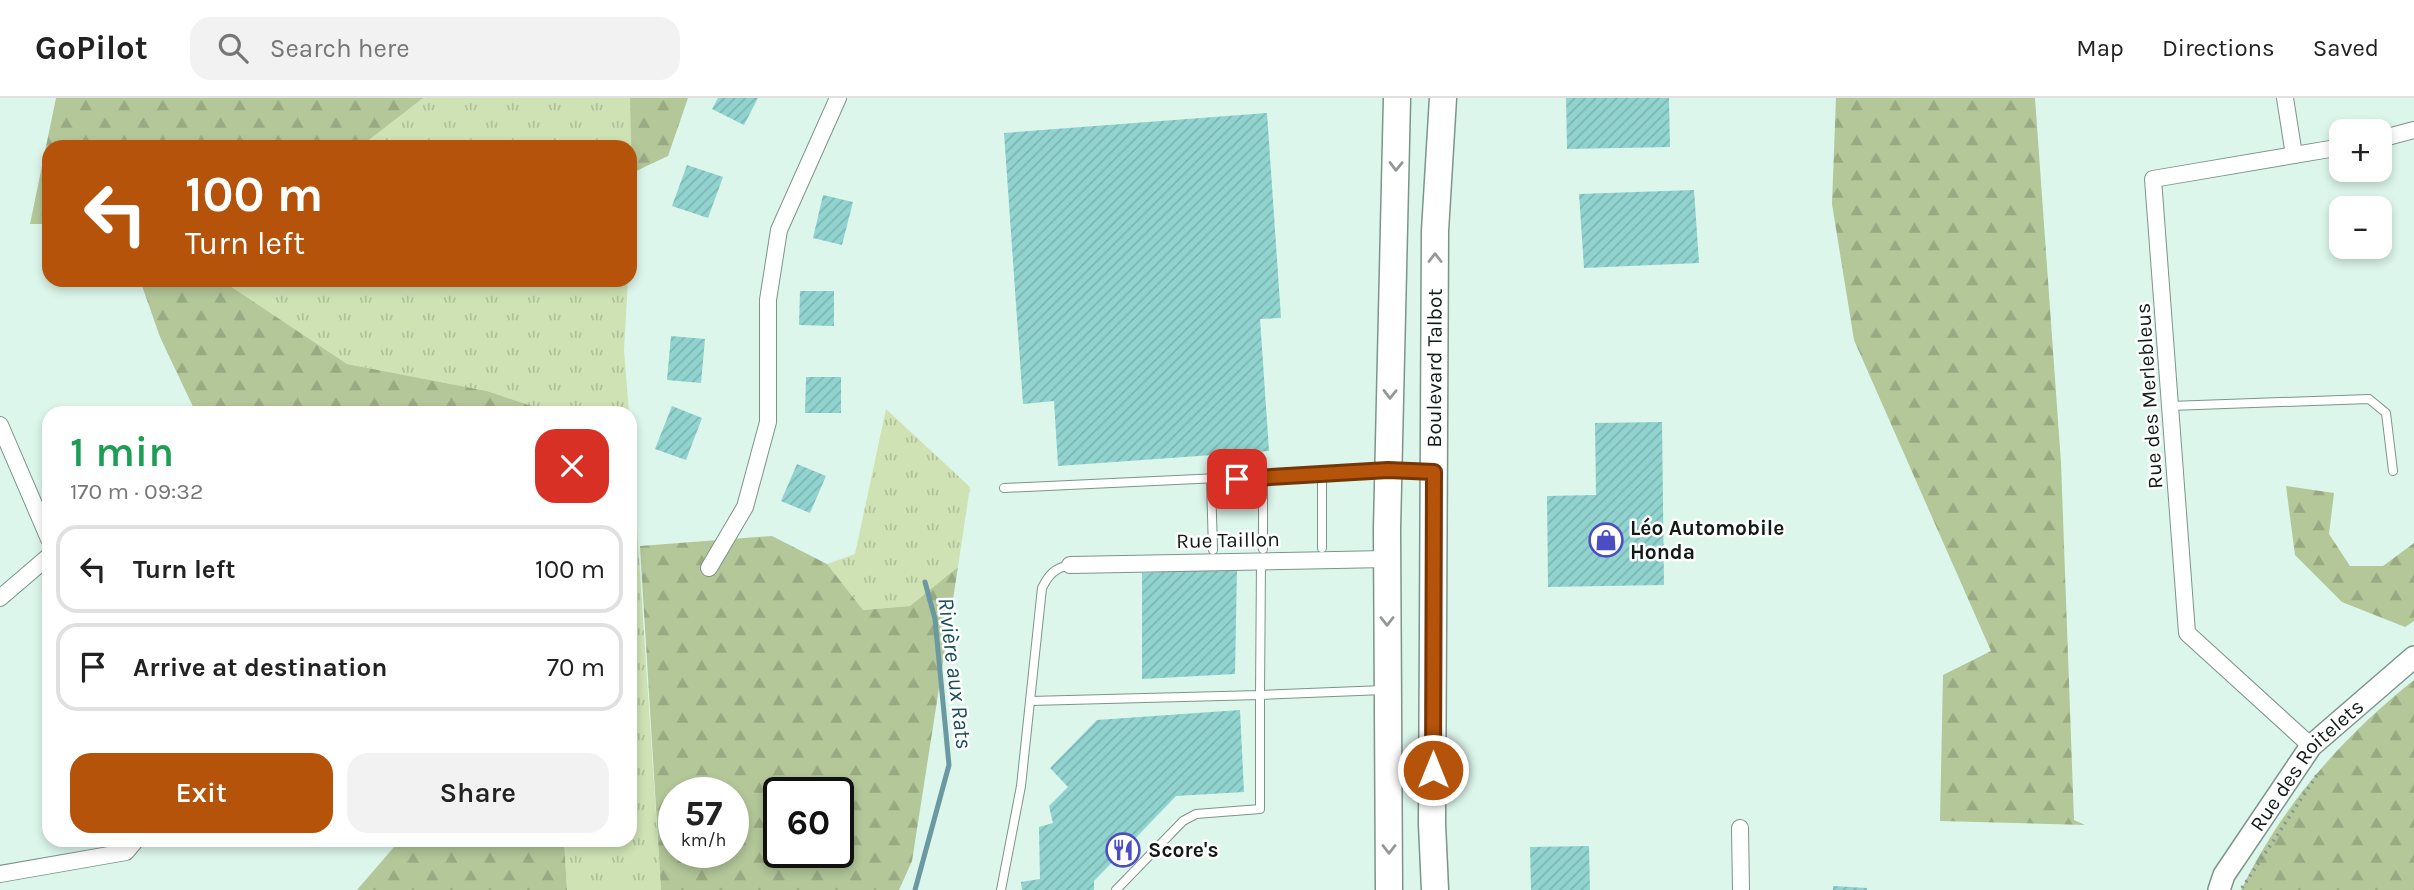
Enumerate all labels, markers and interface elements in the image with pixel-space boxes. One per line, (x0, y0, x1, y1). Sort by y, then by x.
search box (190, 17, 680, 80)
text: GoPilot (35, 29, 148, 67)
icon: search (214, 29, 252, 67)
text: Search here (270, 33, 410, 64)
text: Map (2076, 34, 2124, 62)
text: Directions (2162, 34, 2275, 62)
text: Saved (2313, 34, 2379, 62)
map controls (2329, 119, 2392, 259)
button: + (2329, 119, 2392, 182)
one-way arrow (1388, 161, 1403, 172)
text: 100 m (185, 166, 323, 223)
icon: left (70, 168, 161, 259)
button: − (2329, 196, 2392, 259)
text: Turn left (185, 225, 305, 262)
one-way arrow (1427, 253, 1443, 263)
street label: Boulevard Talbot (1422, 288, 1447, 448)
street label: Rue des Merlebleus (2131, 302, 2167, 490)
one-way arrow (1382, 389, 1398, 399)
text: 1 min (70, 427, 174, 477)
button: close (535, 429, 609, 503)
pin (1207, 449, 1267, 509)
icon: arrive (1218, 460, 1256, 498)
text: 170 m · 09:32 (70, 478, 203, 505)
place label: Léo Automobile Honda (1630, 516, 1784, 564)
shop icon: Léo Automobile Honda (1587, 521, 1625, 559)
street label: Rue Taillon (1176, 527, 1280, 553)
icon: left (74, 550, 112, 588)
text: Turn left (133, 554, 235, 585)
text: 100 m (535, 554, 605, 585)
water label: Rivière aux Rats (932, 596, 978, 750)
one-way arrow (1380, 616, 1395, 627)
icon: arrive (74, 648, 112, 686)
text: Arrive at destination (133, 652, 387, 683)
text: 70 m (547, 652, 605, 683)
street label: Rue des Roitelets (2245, 694, 2368, 836)
position arrow (1396, 733, 1470, 807)
button: Exit (70, 753, 333, 833)
button: Share (347, 753, 609, 833)
speed limit sign: 60 (763, 777, 854, 868)
text: 57 (685, 793, 722, 834)
text: km/h (681, 829, 726, 851)
restaurant icon: Score's (1104, 831, 1142, 869)
place label: Score's (1148, 838, 1219, 862)
one-way arrow (1381, 844, 1397, 854)

